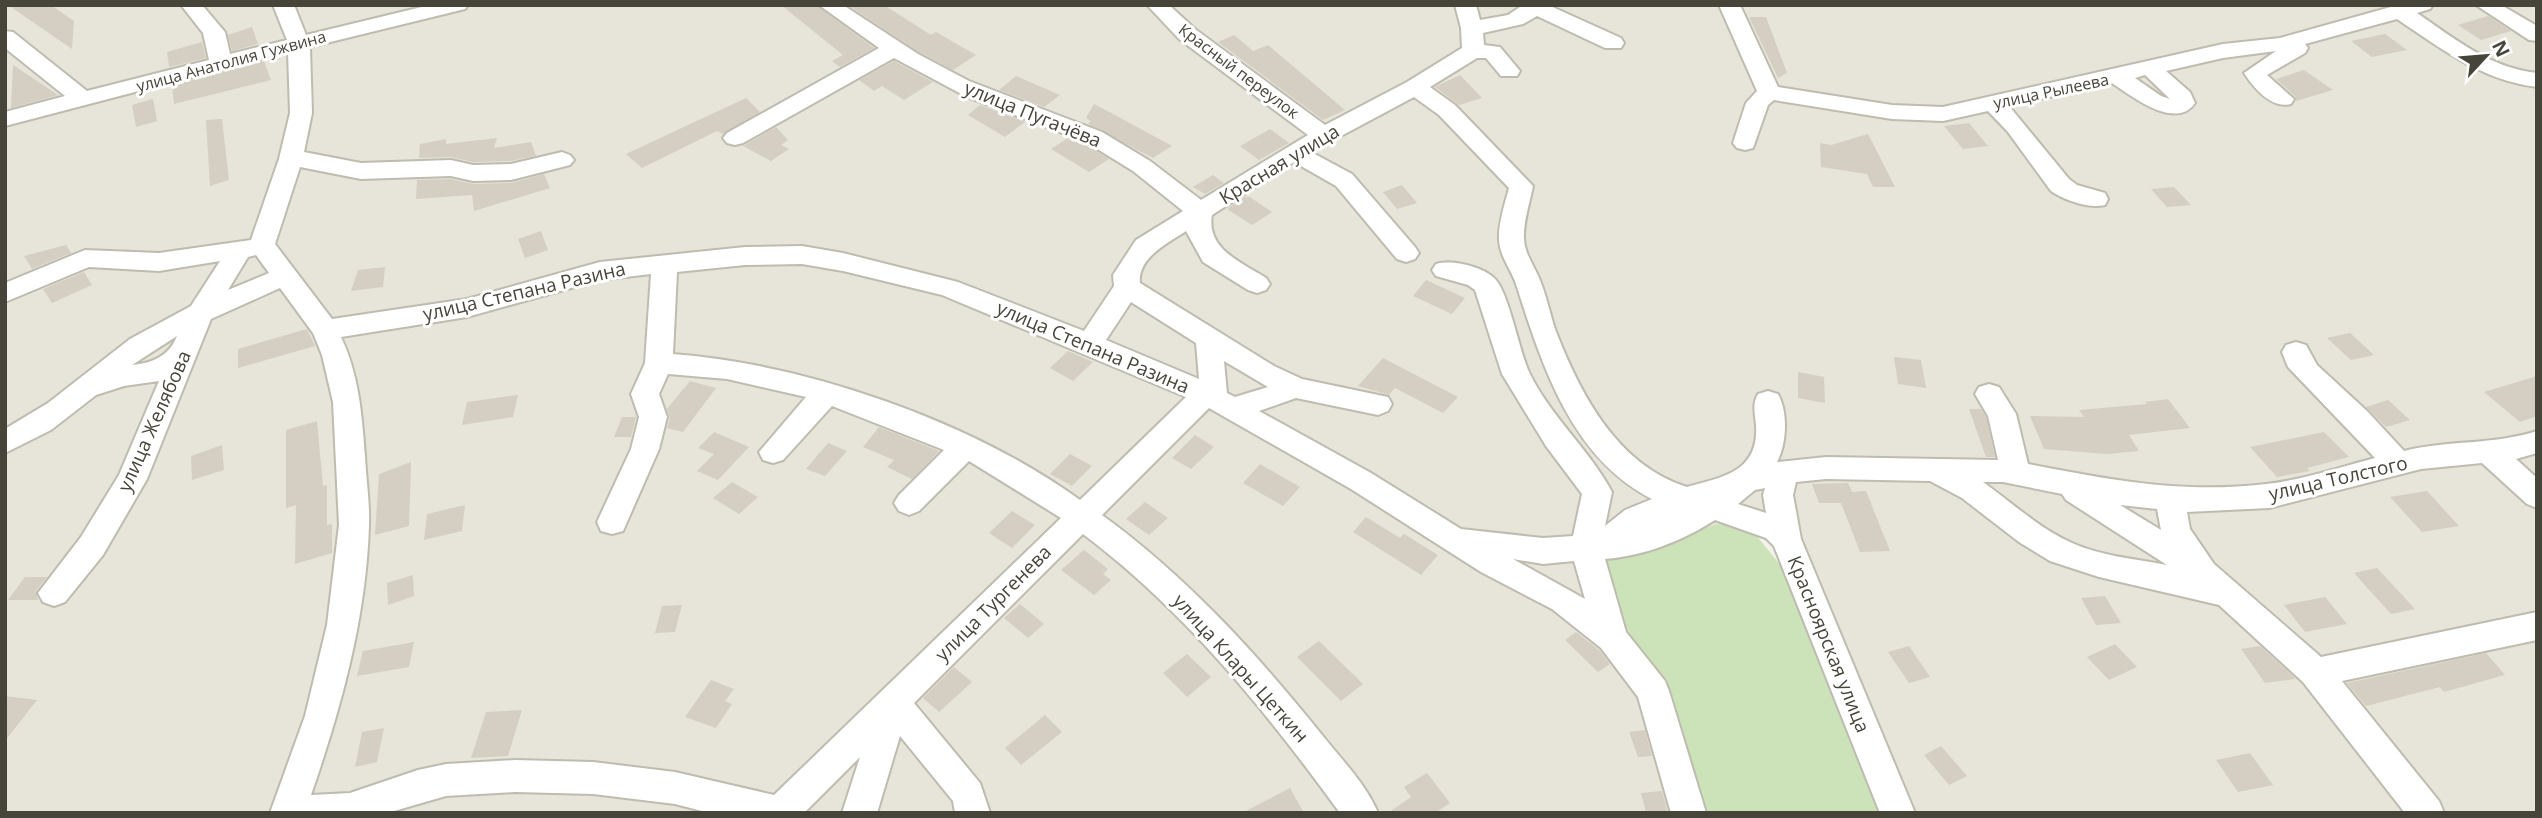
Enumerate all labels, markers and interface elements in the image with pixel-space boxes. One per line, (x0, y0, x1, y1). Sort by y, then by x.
street label: Красный переулок (1174, 18, 1304, 124)
north arrow (2451, 21, 2521, 91)
street label: улица Анатолия Гужвина (134, 25, 328, 97)
text: N (2486, 36, 2516, 61)
street label: улица Рылеева (1991, 68, 2111, 114)
street label: улица Пугачёва (961, 75, 1105, 153)
street label: Красная улица (1214, 118, 1344, 210)
street label: улица Степана Разина (420, 255, 628, 327)
street label: улица Степана Разина (993, 295, 1193, 399)
street label: улица Желябова (111, 346, 197, 496)
street label: улица Толстого (2266, 449, 2410, 507)
street label: улица Тургенева (929, 539, 1057, 667)
street label: Красноярская улица (1782, 552, 1876, 736)
street label: улица Клары Цеткин (1167, 588, 1315, 748)

